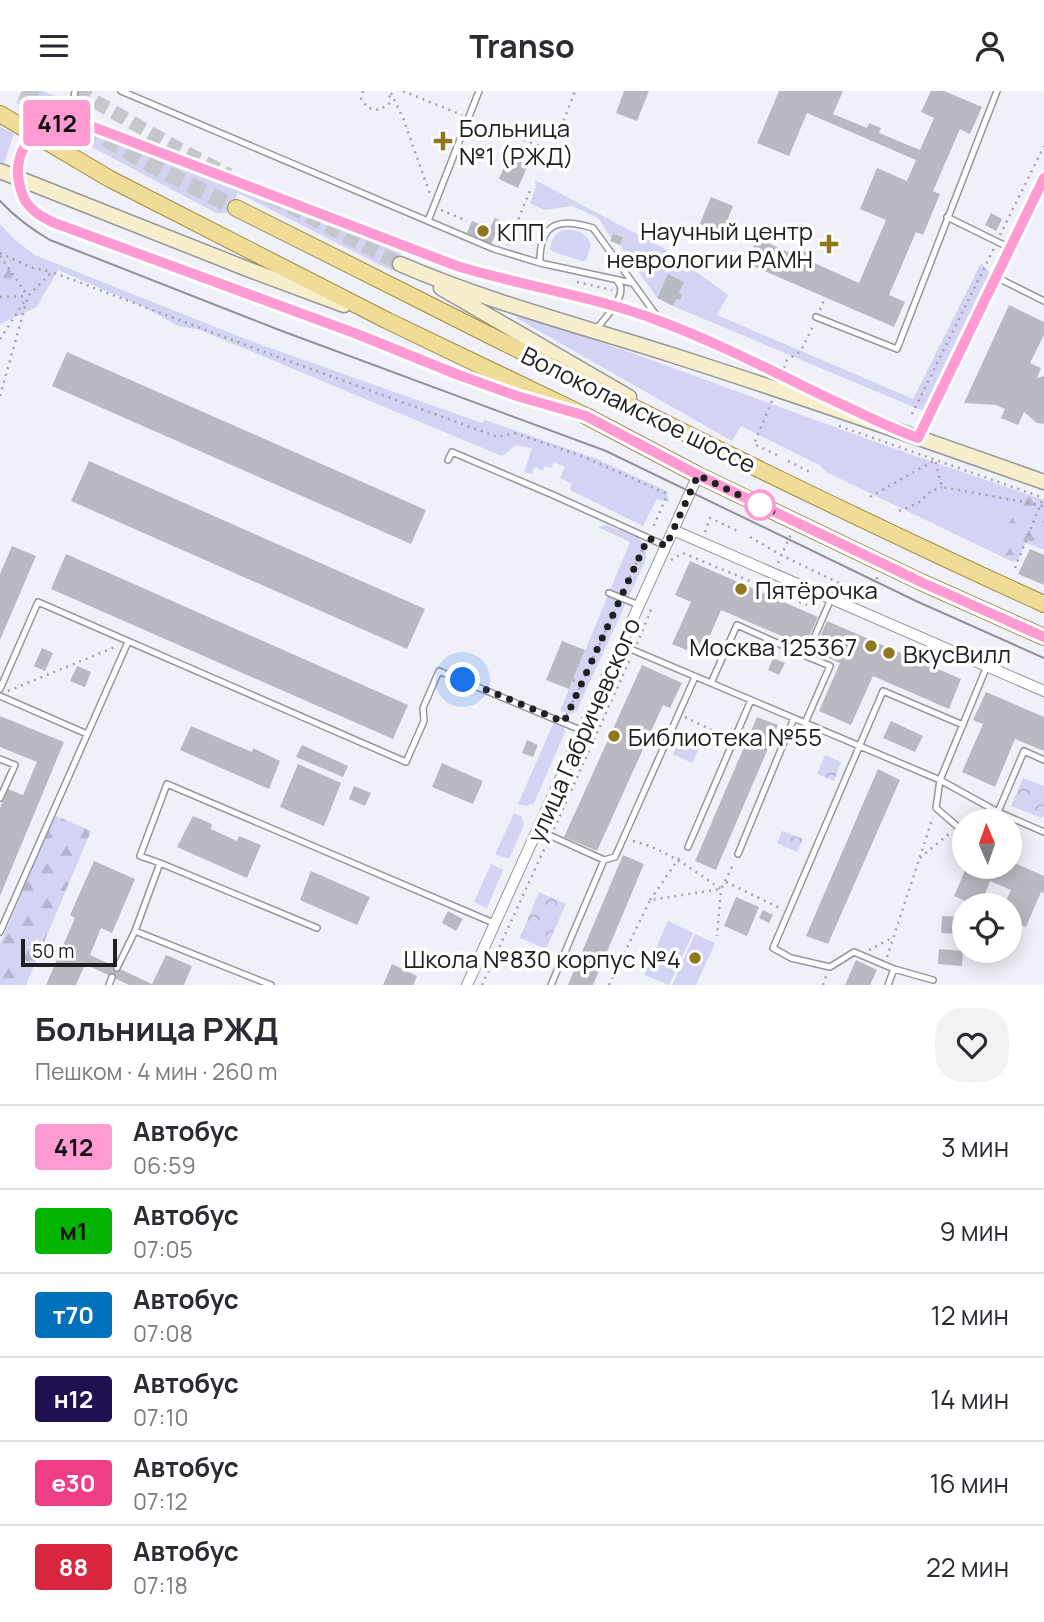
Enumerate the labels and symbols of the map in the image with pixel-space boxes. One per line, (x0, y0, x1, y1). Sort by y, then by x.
line badge: 412 (17, 100, 97, 146)
place label: Больница №1 (РЖД) (459, 111, 574, 172)
marker: Больница №1 (РЖД) (433, 131, 453, 151)
place label: Научный центр неврологии РАМН (606, 214, 813, 275)
place label: КПП (497, 215, 544, 248)
marker: КПП (475, 223, 491, 239)
marker: Научный центр неврологии РАМН (819, 234, 839, 254)
street label: Волоколамское шоссе (516, 338, 762, 480)
unlabelled marker (745, 490, 775, 520)
place label: Пятёрочка (755, 573, 878, 606)
marker: Пятёрочка (733, 581, 749, 597)
street label: улица Габричевского (519, 612, 647, 848)
place label: Москва 125367 (689, 630, 857, 663)
place label: ВкусВилл (903, 637, 1011, 670)
marker: Москва 125367 (863, 638, 879, 654)
marker: ВкусВилл (881, 645, 897, 661)
your location (445, 662, 480, 697)
place label: Библиотека №55 (628, 720, 822, 753)
marker: Библиотека №55 (606, 728, 622, 744)
north arrow (952, 809, 1022, 879)
scale bar (21, 936, 117, 968)
place label: Школа №830 корпус №4 (404, 942, 681, 975)
marker: Школа №830 корпус №4 (687, 950, 703, 966)

